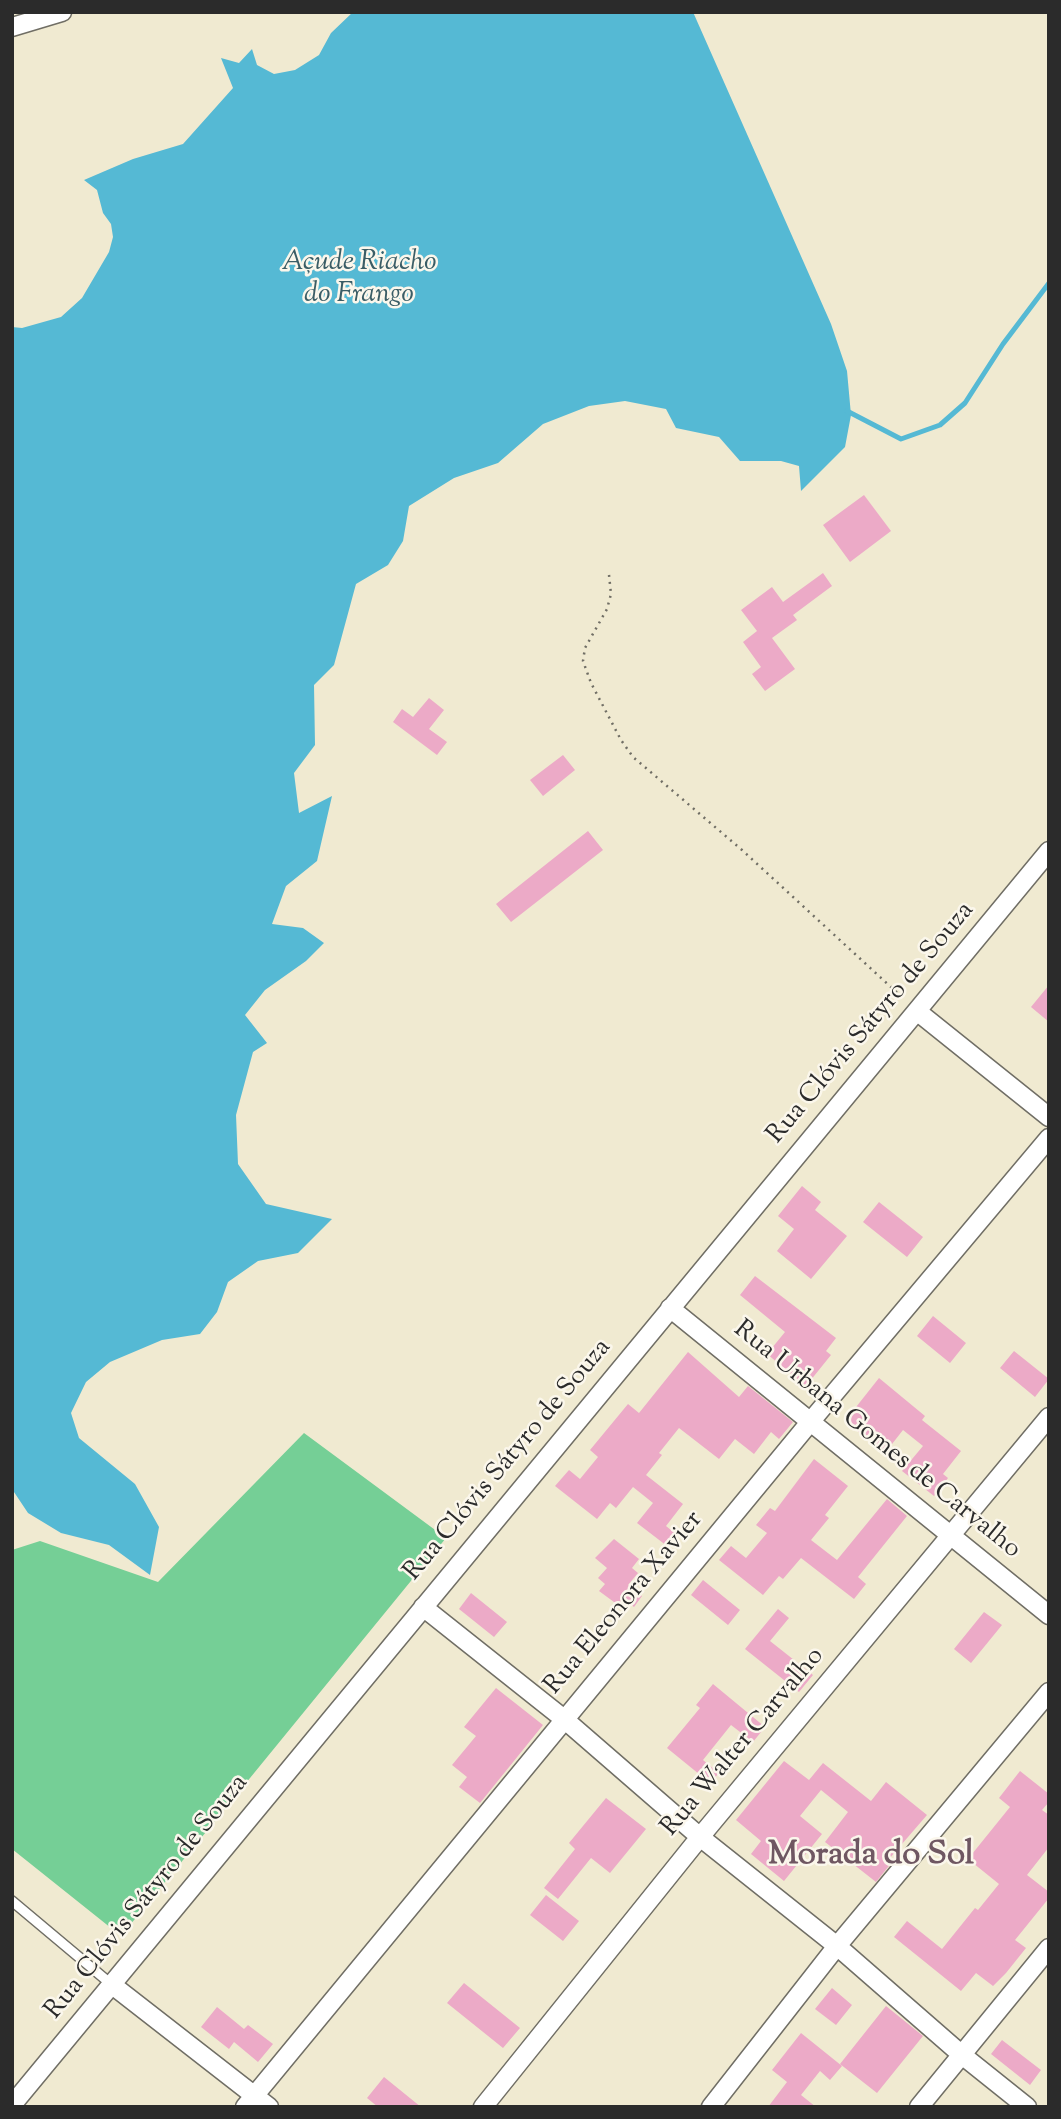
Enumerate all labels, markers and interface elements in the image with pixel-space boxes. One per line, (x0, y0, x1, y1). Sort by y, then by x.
water label: Açude Riacho do Frango (281, 247, 437, 313)
street label: Rua Clóvis Sátyro de Souza (762, 897, 982, 1151)
street label: Rua Urbana Gomes de Carvalho (726, 1315, 1026, 1567)
street label: Rua Clóvis Sátyro de Souza (399, 1334, 619, 1588)
street label: Rua Eleonora Xavier (539, 1506, 711, 1702)
street label: Rua Walter Carvalho (656, 1642, 832, 1844)
street label: Rua Clóvis Sátyro de Souza (40, 1769, 256, 2027)
district label: Morada do Sol (768, 1837, 974, 1877)

